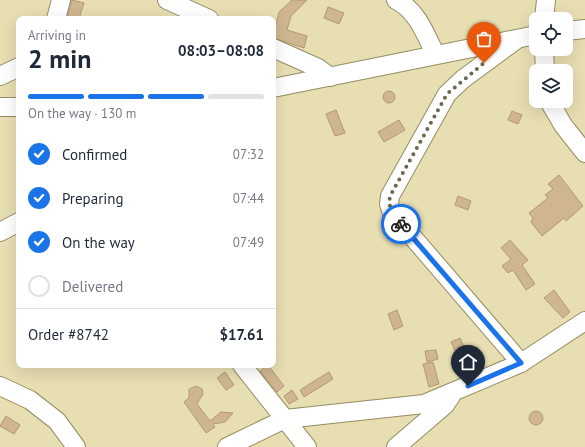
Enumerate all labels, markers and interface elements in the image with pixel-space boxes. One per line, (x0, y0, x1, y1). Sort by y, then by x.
map controls (529, 12, 573, 108)
button: locate (529, 12, 573, 56)
pin (467, 22, 501, 63)
text: Arriving in (28, 27, 86, 44)
icon: bag (473, 28, 495, 50)
text: 08:03–08:08 (178, 41, 264, 60)
text: 2 min (28, 42, 91, 75)
button: layers (529, 64, 573, 108)
text: On the way · 130 m (28, 105, 136, 122)
icon: check (28, 143, 50, 165)
text: Confirmed (62, 145, 127, 164)
text: 07:32 (233, 146, 264, 163)
icon: check (28, 187, 50, 209)
text: Preparing (62, 189, 124, 208)
text: 07:44 (233, 190, 264, 207)
courier (381, 204, 421, 244)
icon: bike (390, 213, 412, 235)
icon: check (28, 231, 50, 253)
text: On the way (62, 233, 135, 252)
text: 07:49 (233, 234, 264, 251)
text: Delivered (62, 277, 123, 296)
text: Order #8742 (28, 325, 109, 344)
text: $17.61 (220, 325, 264, 344)
pin (451, 345, 485, 386)
icon: home (457, 351, 479, 373)

